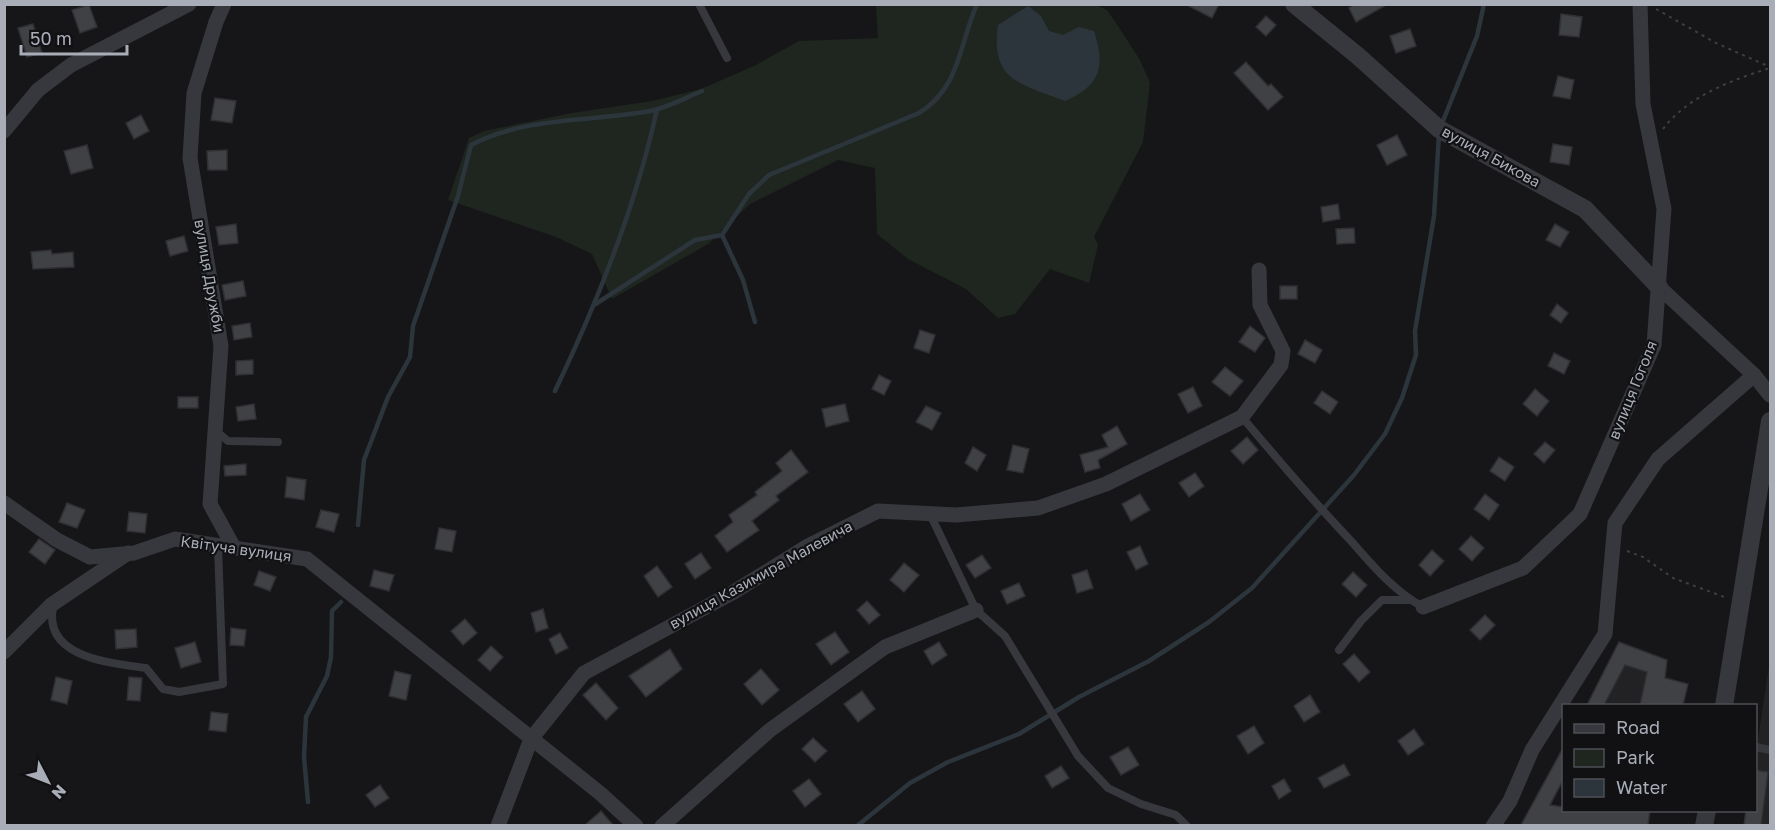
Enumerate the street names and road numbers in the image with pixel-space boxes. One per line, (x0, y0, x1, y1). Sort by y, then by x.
street label: вулиця Бикова (1439, 122, 1544, 191)
street label: вулиця Дружби (191, 218, 229, 334)
street label: вулиця Гоголя (1604, 338, 1660, 442)
street label: вулиця Казимира Малевича (666, 516, 855, 632)
street label: Квітуча вулиця (179, 531, 293, 565)

